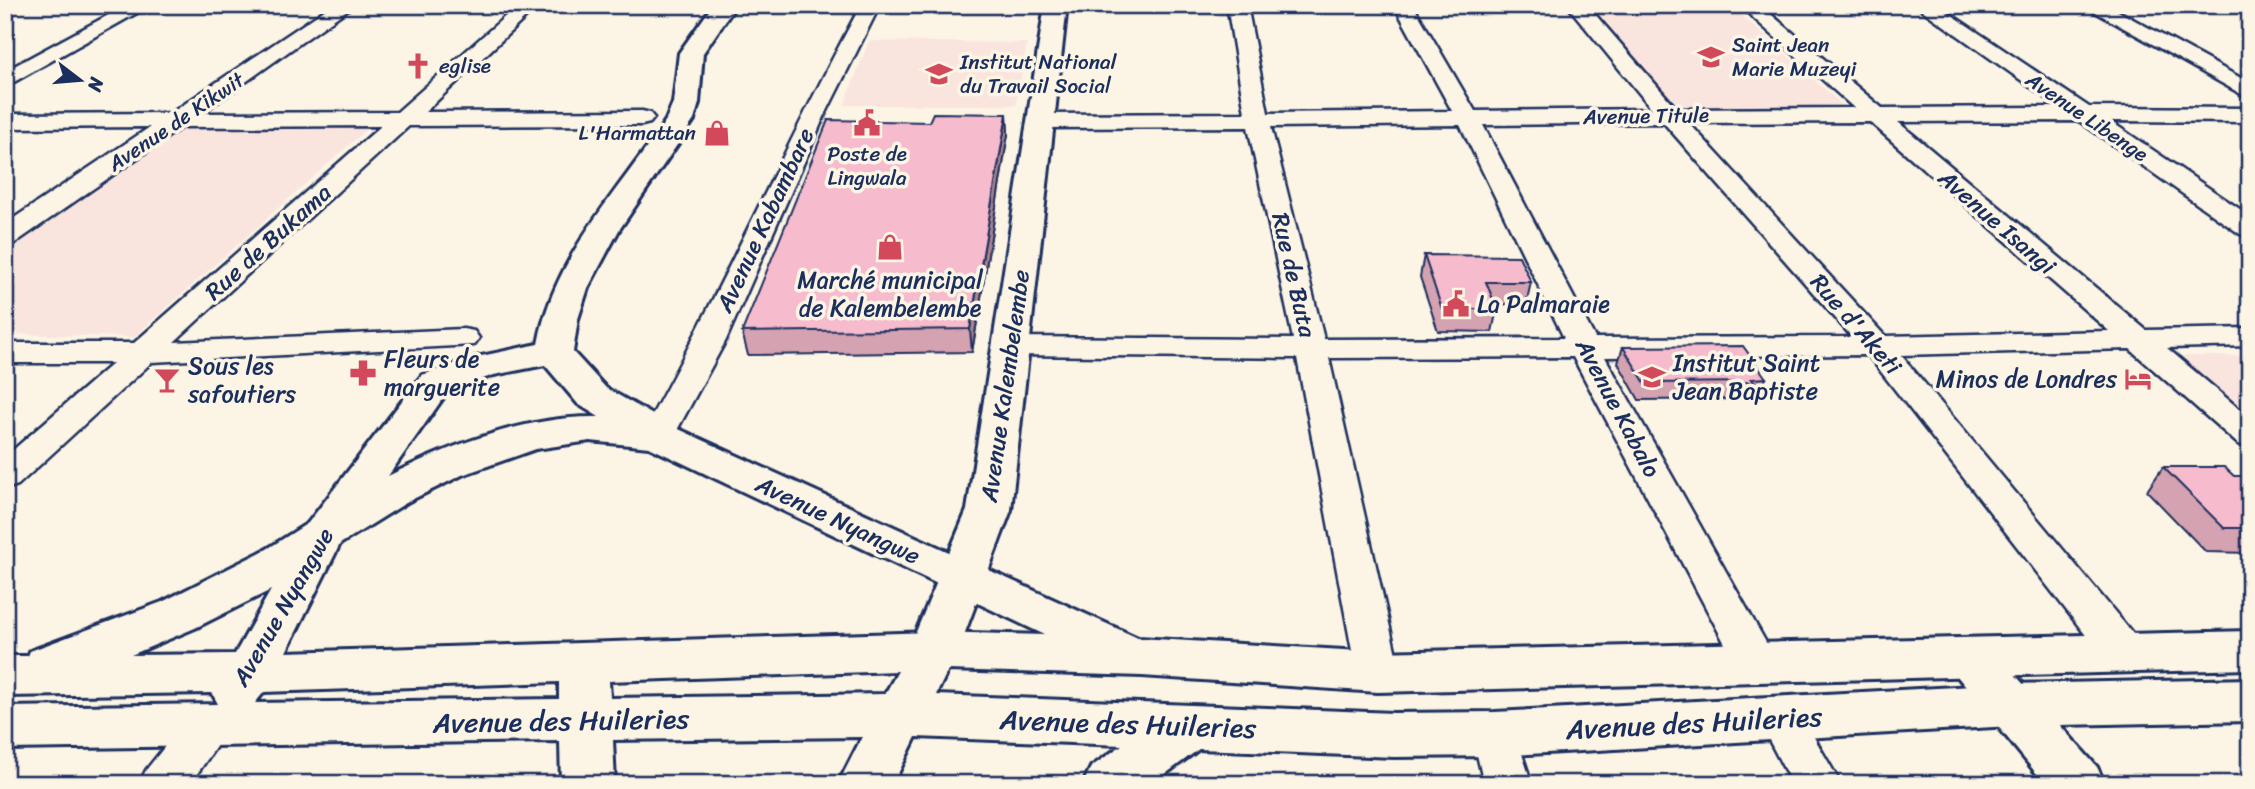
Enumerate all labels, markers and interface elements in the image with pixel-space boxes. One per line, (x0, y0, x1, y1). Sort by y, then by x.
place label: Saint Jean Marie Muzeyi (1732, 26, 1857, 88)
school or university icon: Saint Jean Marie Muzeyi (1696, 42, 1726, 72)
place label: Institut National du Travail Social (959, 43, 1118, 105)
north arrow (46, 46, 116, 116)
place label: eglise (439, 47, 491, 85)
church icon: eglise (403, 51, 433, 81)
school or university icon: Institut National du Travail Social (924, 59, 954, 89)
street label: Avenue de Kikwit (99, 61, 254, 183)
street label: Avenue Libenge (2017, 61, 2157, 172)
text: N (78, 73, 114, 96)
street label: Avenue Titule (1582, 96, 1709, 136)
public building icon: Poste de Lingwala (852, 108, 882, 138)
place label: L'Harmattan (578, 114, 696, 152)
shop icon: L'Harmattan (702, 118, 732, 148)
street label: Avenue Kabambare (703, 121, 826, 320)
place label: Poste de Lingwala (827, 135, 907, 197)
street label: Avenue Isangi (1927, 158, 2067, 287)
street label: Rue de Bukama (195, 173, 341, 311)
street label: Rue de Buta (1259, 208, 1329, 343)
shop icon: Marché municipal de Kalembelembe (875, 232, 905, 262)
place label: Marché municipal de Kalembelembe (797, 259, 984, 329)
street label: Rue d'Aketi (1799, 263, 1913, 386)
street label: Avenue Kalembelembe (968, 267, 1042, 506)
place label: La Palmaraie (1477, 283, 1610, 325)
public building icon: La Palmaraie (1441, 289, 1471, 319)
street label: Avenue Kabalo (1563, 330, 1673, 486)
place label: Fleurs de marguerite (384, 338, 500, 408)
place label: Institut Saint Jean Baptiste (1672, 342, 1820, 412)
place label: Sous les safoutiers (187, 345, 296, 415)
pharmacy icon: Fleurs de marguerite (348, 358, 378, 388)
place label: Minos de Londres (1936, 358, 2118, 400)
school or university icon: Institut Saint Jean Baptiste (1637, 362, 1667, 392)
hotel icon: Minos de Londres (2123, 364, 2153, 394)
bar icon: Sous les safoutiers (152, 365, 182, 395)
street label: Avenue Nyangwe (748, 463, 927, 577)
street label: Avenue Nyangwe (220, 520, 346, 695)
street label: Avenue des Huileries (1564, 692, 1823, 754)
street label: Avenue des Huileries (431, 694, 690, 748)
street label: Avenue des Huileries (998, 695, 1257, 753)

